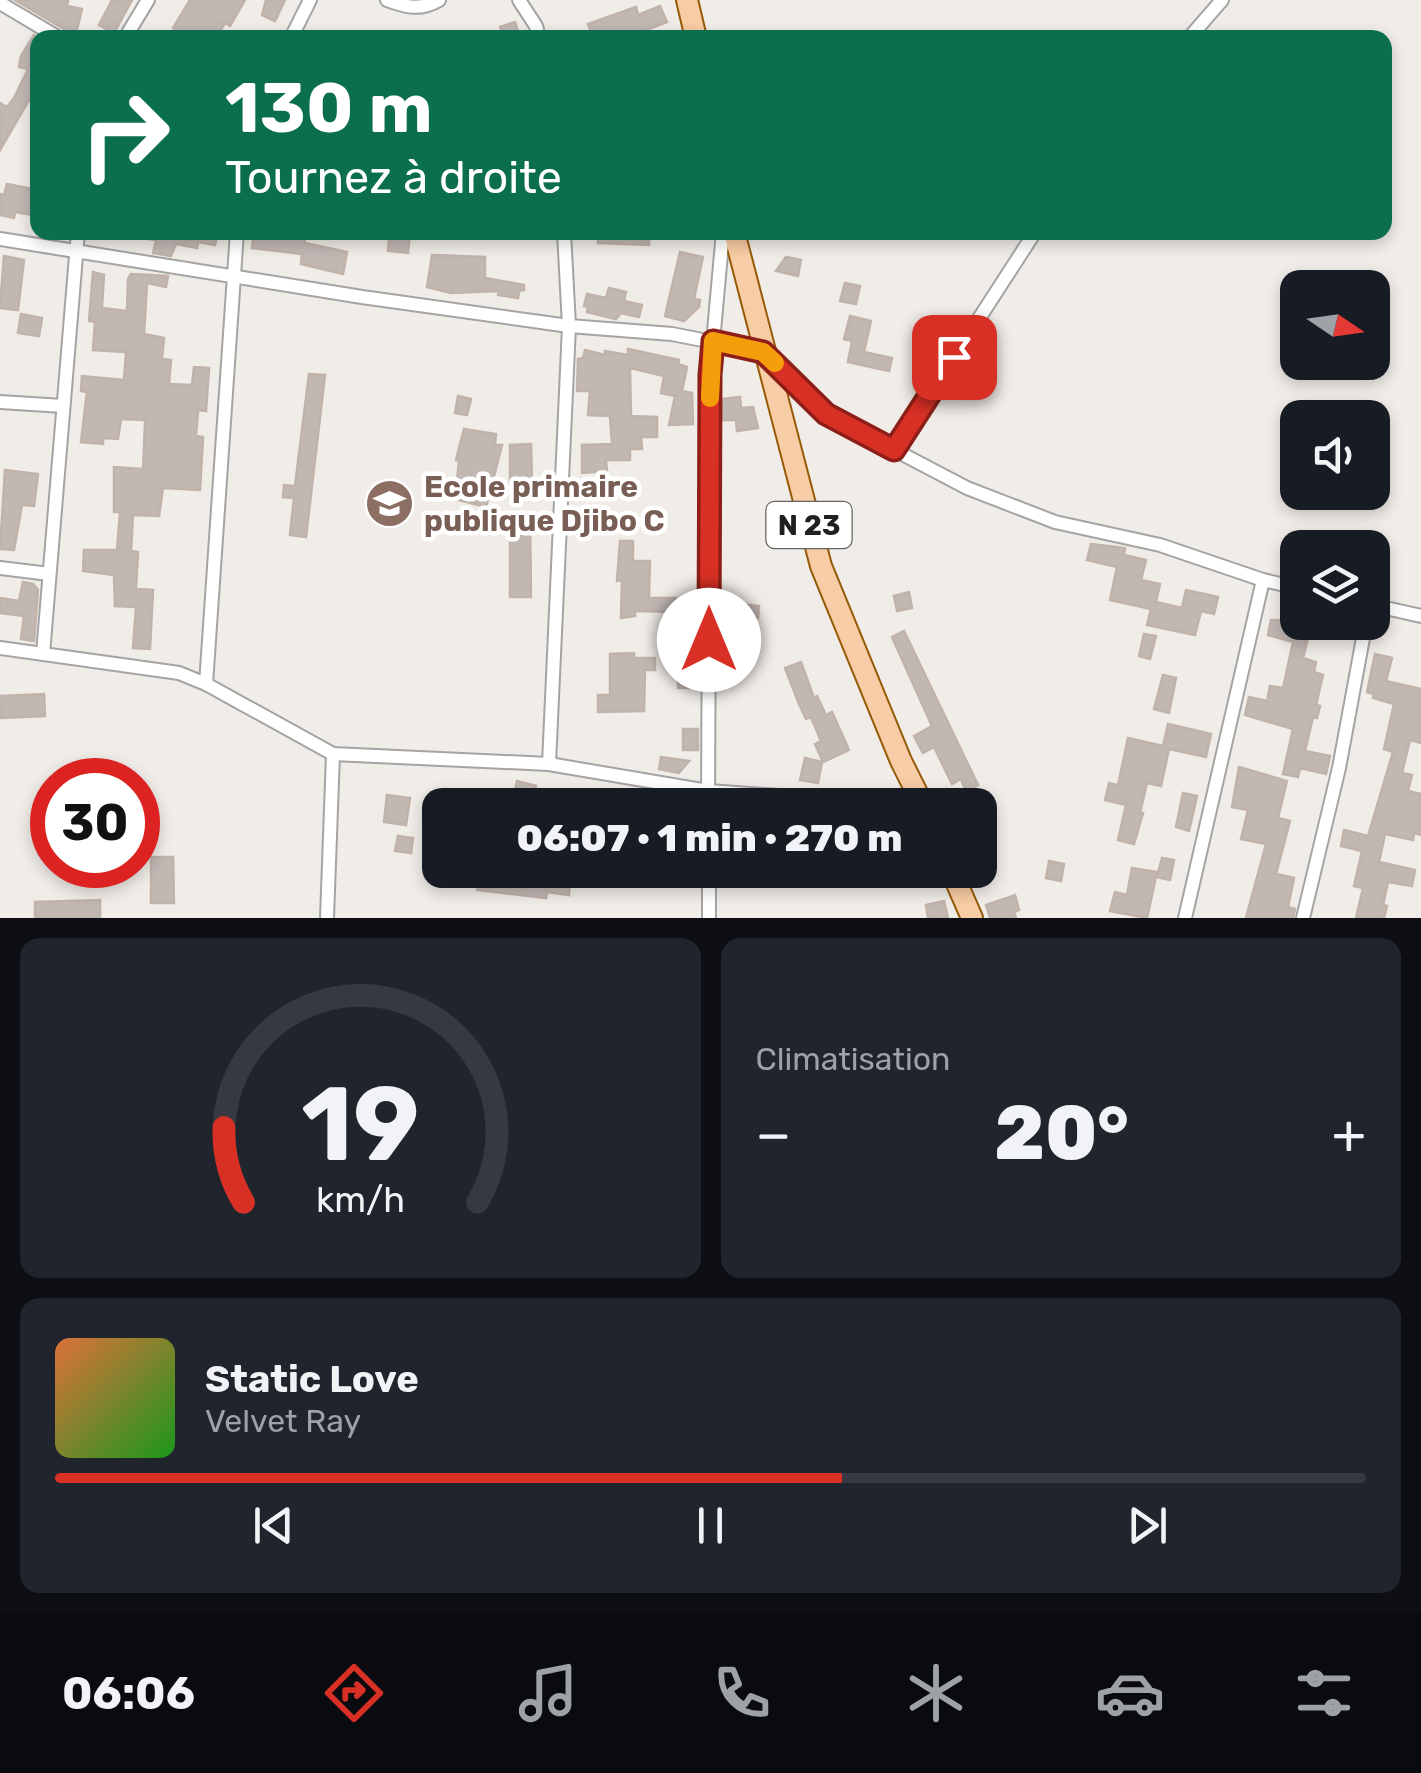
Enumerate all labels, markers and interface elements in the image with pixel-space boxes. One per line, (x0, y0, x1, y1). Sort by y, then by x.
text: 130 m (225, 67, 433, 150)
icon: right (60, 70, 190, 200)
text: Tournez à droite (225, 151, 562, 204)
north arrow (1280, 270, 1390, 380)
map controls (1280, 270, 1390, 640)
pin (912, 315, 997, 400)
icon: arrive (927, 330, 982, 385)
button: sound (1280, 400, 1390, 510)
place label: Ecole primaire publique Djibo C (424, 469, 664, 539)
school or university icon: Ecole primaire publique Djibo C (363, 478, 415, 530)
road number: N 23 (766, 502, 852, 548)
button: layers (1280, 530, 1390, 640)
position arrow (657, 588, 761, 692)
speed limit sign: 30 (30, 758, 160, 888)
text: 06:07 · 1 min · 270 m (517, 815, 902, 861)
text: Climatisation (756, 1040, 950, 1078)
text: 19 (301, 1063, 419, 1186)
text: 20° (994, 1089, 1129, 1178)
text: − (756, 1102, 791, 1167)
text: + (1332, 1102, 1366, 1167)
text: km/h (316, 1179, 405, 1221)
text: Static Love (205, 1356, 419, 1402)
text: Velvet Ray (205, 1402, 361, 1440)
icon: previous (246, 1498, 301, 1553)
icon: pause (683, 1498, 738, 1553)
icon: next (1120, 1498, 1175, 1553)
icon: directions (319, 1658, 389, 1728)
icon: music (513, 1658, 583, 1728)
icon: phone (707, 1658, 777, 1728)
icon: climate (901, 1658, 971, 1728)
icon: car (1095, 1658, 1165, 1728)
icon: filters (1289, 1658, 1359, 1728)
text: 06:06 (62, 1667, 195, 1720)

